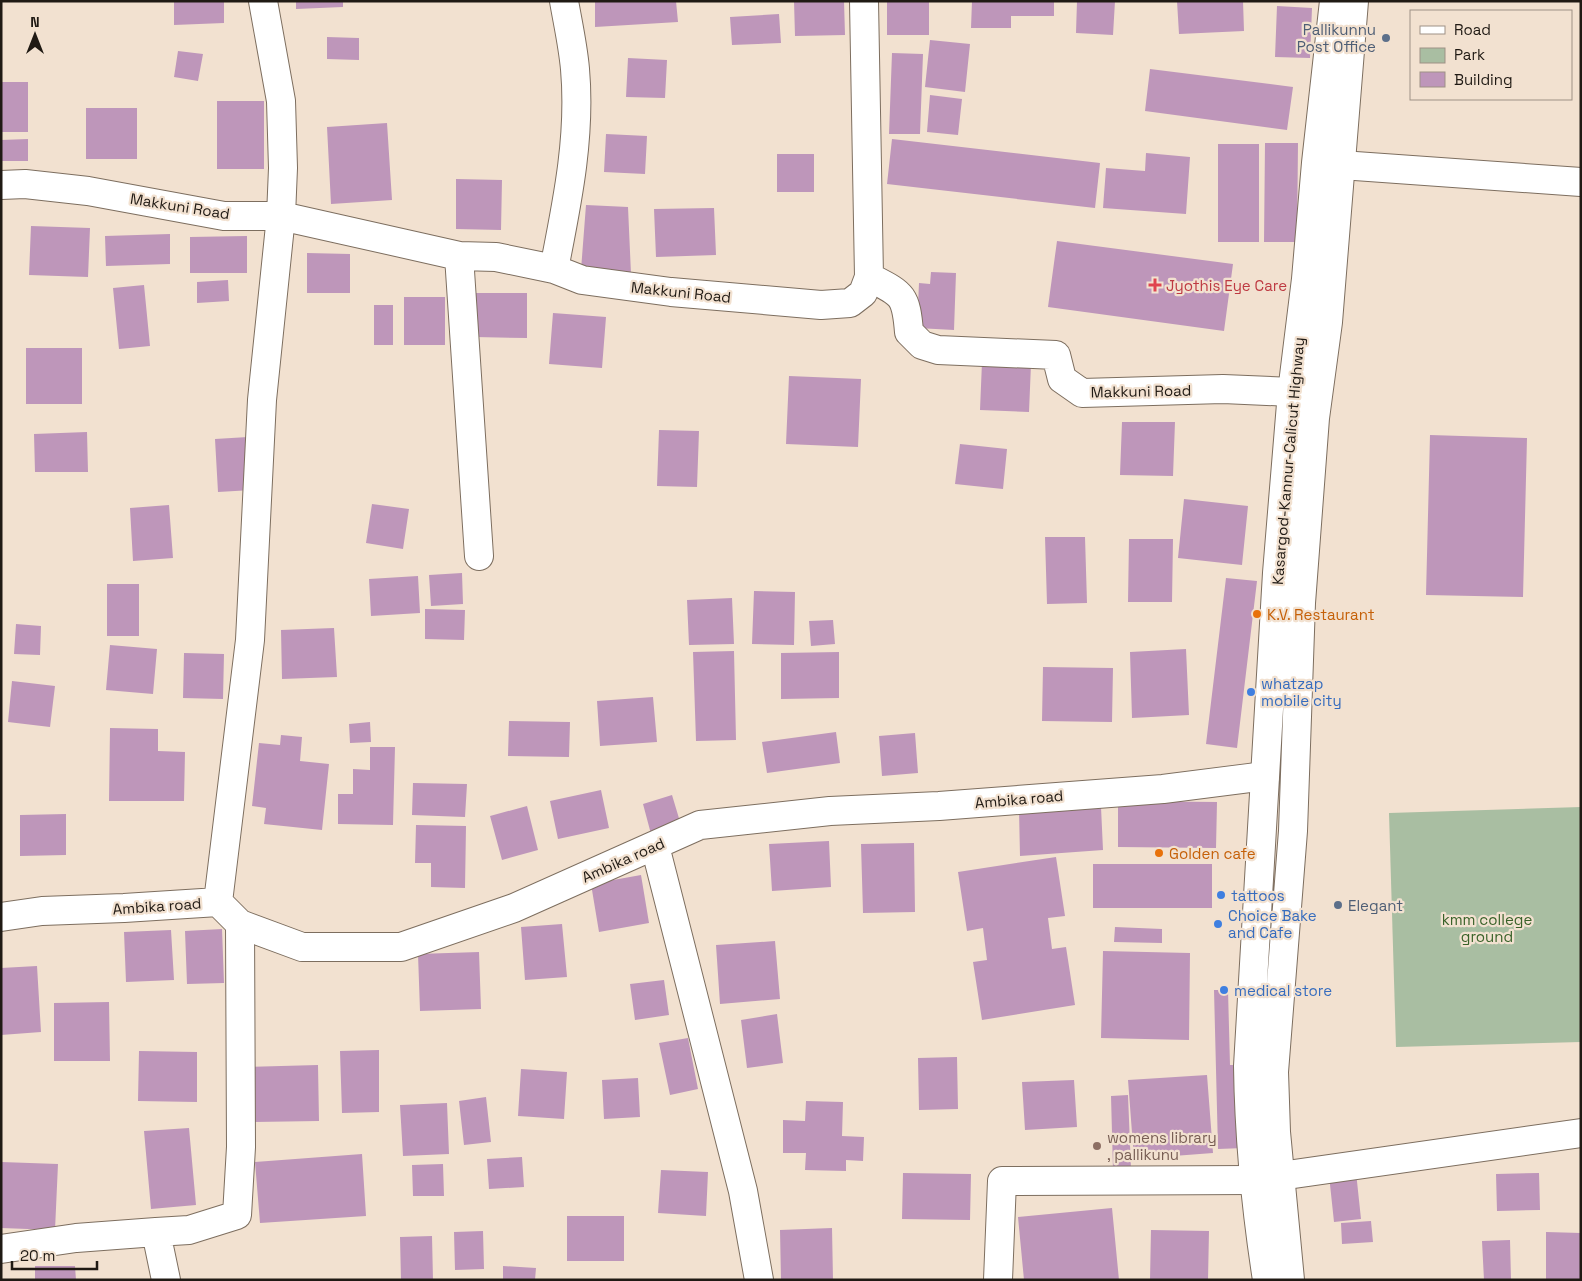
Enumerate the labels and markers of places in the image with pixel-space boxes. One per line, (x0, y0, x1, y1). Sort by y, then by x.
place label: Pallikunnu Post Office (1297, 20, 1376, 56)
marker: Pallikunnu Post Office (1380, 32, 1392, 44)
place label: Jyothis Eye Care (1166, 276, 1287, 295)
marker: Jyothis Eye Care (1148, 278, 1162, 292)
place label: K.V. Restaurant (1267, 605, 1375, 624)
marker: K.V. Restaurant (1251, 608, 1263, 620)
place label: whatzap mobile city (1261, 674, 1342, 710)
marker: whatzap mobile city (1245, 686, 1257, 698)
place label: Golden cafe (1169, 844, 1256, 863)
marker: Golden cafe (1153, 847, 1165, 859)
place label: tattoos (1231, 886, 1285, 905)
marker: tattoos (1215, 889, 1227, 901)
place label: Elegant (1348, 896, 1403, 915)
marker: Elegant (1332, 899, 1344, 911)
place label: Choice Bake and Cafe (1228, 906, 1317, 942)
marker: Choice Bake and Cafe (1212, 918, 1224, 930)
place label: medical store (1234, 981, 1332, 1000)
marker: medical store (1218, 984, 1230, 996)
place label: womens library , pallikunu (1107, 1128, 1217, 1164)
marker: womens library , pallikunu (1091, 1140, 1103, 1152)

